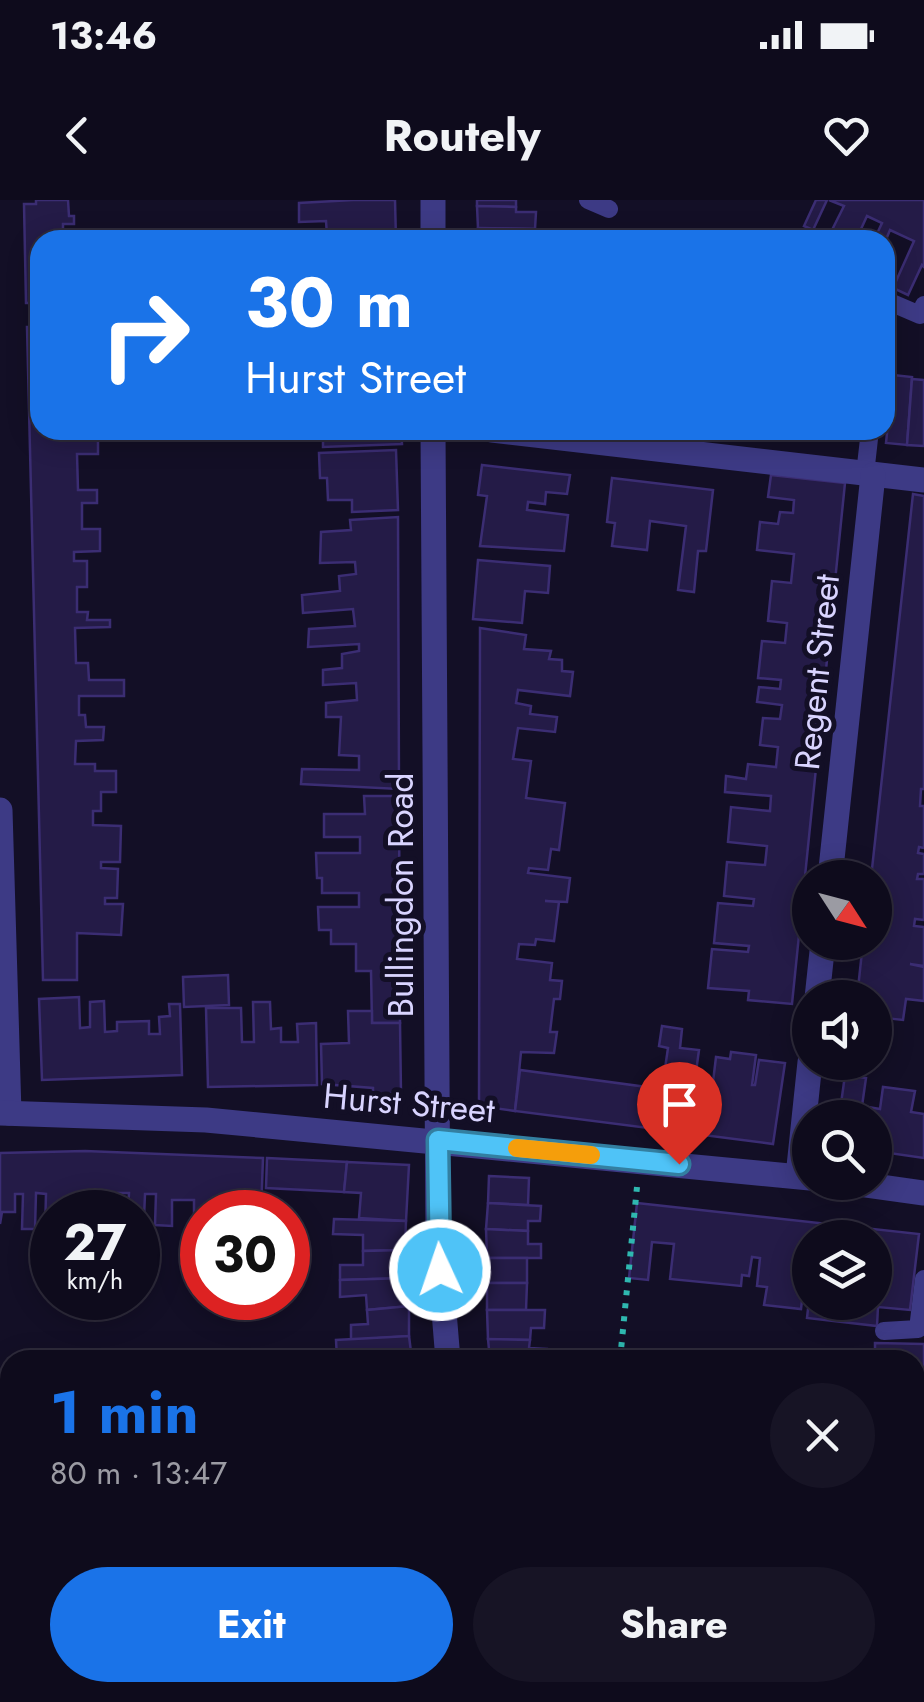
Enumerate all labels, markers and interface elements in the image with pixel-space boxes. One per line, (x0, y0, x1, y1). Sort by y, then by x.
text: 13:46 (50, 8, 157, 63)
text: Routely (383, 103, 541, 168)
icon: back (50, 108, 105, 163)
icon: heart (819, 108, 874, 163)
text: 30 m (245, 252, 413, 353)
icon: right (80, 270, 210, 400)
text: Hurst Street (245, 345, 466, 410)
street label: Regent Street (782, 571, 852, 772)
street label: Bullingdon Road (376, 773, 426, 1017)
north arrow (792, 860, 892, 960)
map controls (792, 860, 892, 1320)
button: sound (792, 980, 892, 1080)
pin (637, 1062, 722, 1165)
street label: Hurst Street (321, 1071, 497, 1135)
icon: arrive (652, 1077, 707, 1132)
button: search (792, 1100, 892, 1200)
speed limit sign: 30 (180, 1190, 310, 1320)
text: 27 (64, 1206, 126, 1279)
position arrow (388, 1218, 492, 1322)
button: layers (792, 1220, 892, 1320)
text: km/h (67, 1262, 123, 1298)
text: 1 min (50, 1369, 199, 1456)
button: close (770, 1383, 875, 1488)
text: 80 m · 13:47 (50, 1450, 227, 1496)
button: Exit (50, 1567, 453, 1682)
button: Share (473, 1567, 875, 1682)

